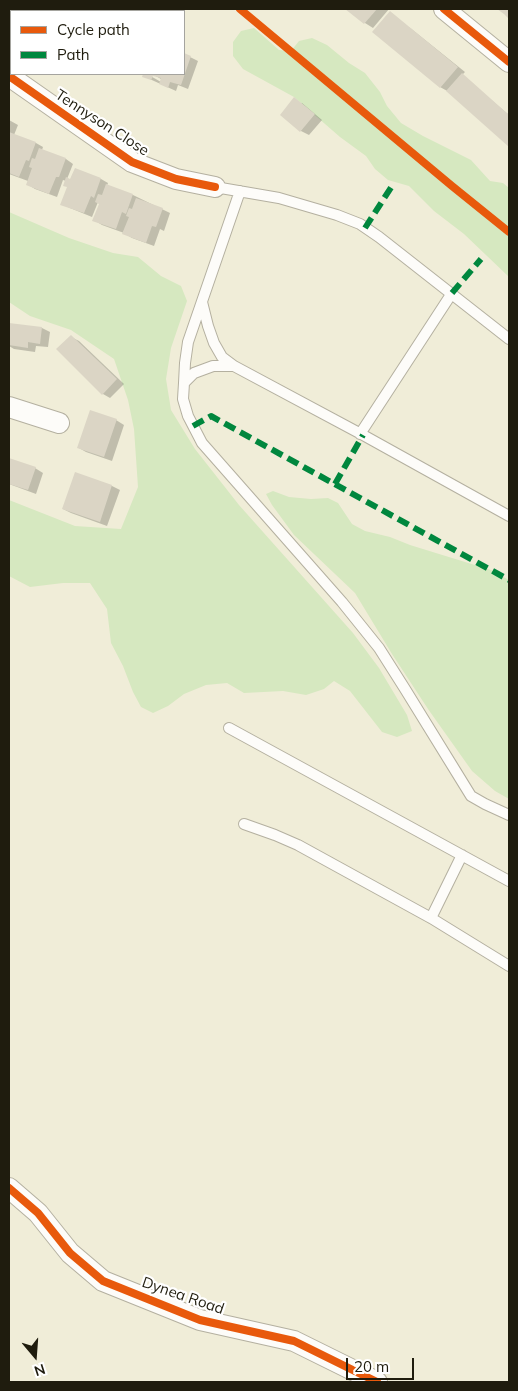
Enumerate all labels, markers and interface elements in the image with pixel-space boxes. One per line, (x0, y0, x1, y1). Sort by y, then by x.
legend (10, 10, 185, 75)
text: Cycle path (57, 20, 130, 39)
text: Path (57, 45, 89, 64)
street label: Tennyson Close (52, 86, 152, 160)
street label: Dynea Road (140, 1274, 226, 1318)
north arrow (10, 1331, 60, 1381)
scale bar (348, 1348, 416, 1380)
text: 20 m (354, 1357, 389, 1376)
text: N (32, 1360, 47, 1380)

